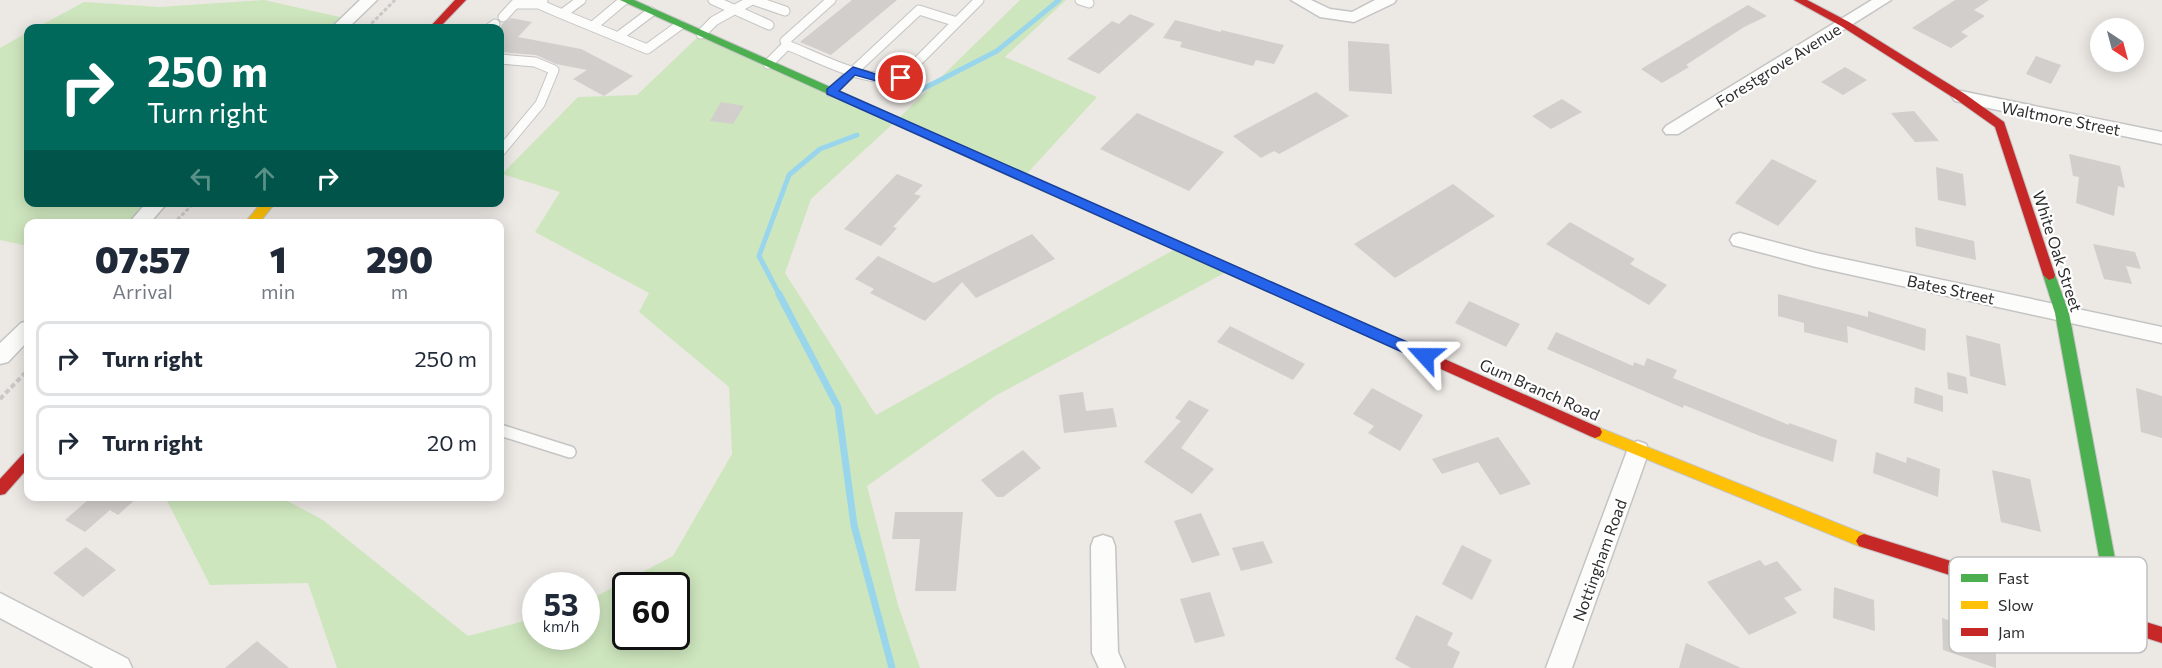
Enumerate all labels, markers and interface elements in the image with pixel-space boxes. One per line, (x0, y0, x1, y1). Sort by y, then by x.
north arrow (2090, 18, 2144, 72)
map controls (2090, 18, 2144, 72)
street label: Forestgrove Avenue (1712, 19, 1844, 111)
text: 250 m (147, 44, 268, 96)
icon: right (48, 48, 126, 126)
pin (875, 52, 926, 103)
icon: arrive (884, 61, 917, 94)
text: Turn right (147, 96, 267, 129)
street label: Waltmore Street (2000, 97, 2123, 139)
icon: left (185, 162, 218, 195)
icon: ahead (248, 162, 281, 195)
icon: right (311, 162, 344, 195)
street label: White Oak Street (2030, 188, 2087, 314)
text: 07:57 (95, 236, 190, 280)
text: 1 (270, 236, 287, 280)
text: 290 (366, 236, 433, 280)
street label: Bates Street (1905, 270, 1997, 308)
text: Arrival (112, 279, 173, 303)
text: min (261, 279, 295, 303)
text: m (391, 279, 408, 303)
position arrow (1393, 324, 1457, 388)
icon: right (51, 342, 84, 375)
text: Turn right (102, 345, 203, 372)
text: 250 m (414, 345, 477, 372)
street label: Gum Branch Road (1477, 354, 1603, 424)
icon: right (51, 426, 84, 459)
text: Turn right (102, 429, 203, 456)
text: 20 m (427, 429, 477, 456)
street label: Nottingham Road (1568, 496, 1630, 624)
legend (1949, 557, 2147, 653)
text: Fast (1998, 568, 2029, 587)
speed limit sign: 60 (612, 572, 690, 650)
text: 53 (544, 585, 578, 622)
text: Slow (1998, 595, 2034, 614)
text: km/h (543, 617, 579, 635)
text: Jam (1998, 622, 2025, 641)

